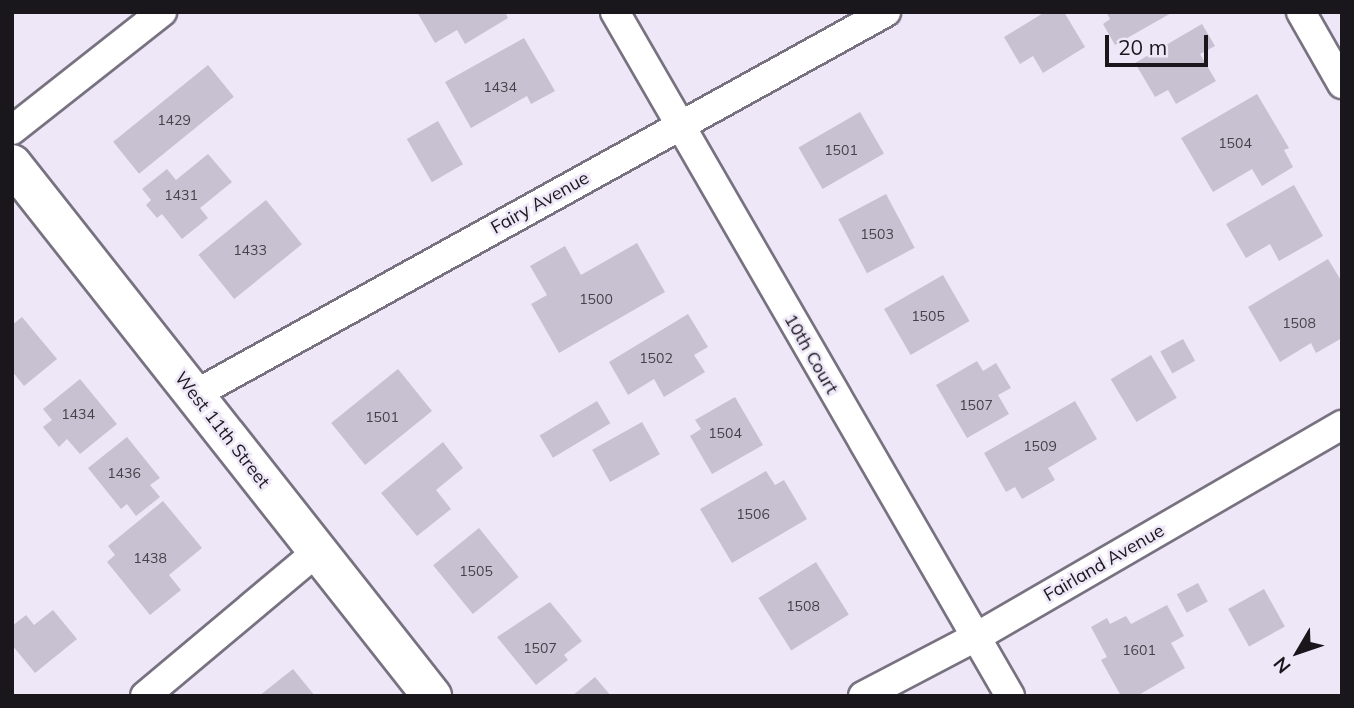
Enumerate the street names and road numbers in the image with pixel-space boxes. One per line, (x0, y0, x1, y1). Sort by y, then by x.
street label: Fairy Avenue (487, 167, 593, 239)
street label: 10th Court (779, 310, 843, 398)
street label: West 11th Street (170, 368, 274, 492)
street label: Fairland Avenue (1040, 520, 1168, 606)

